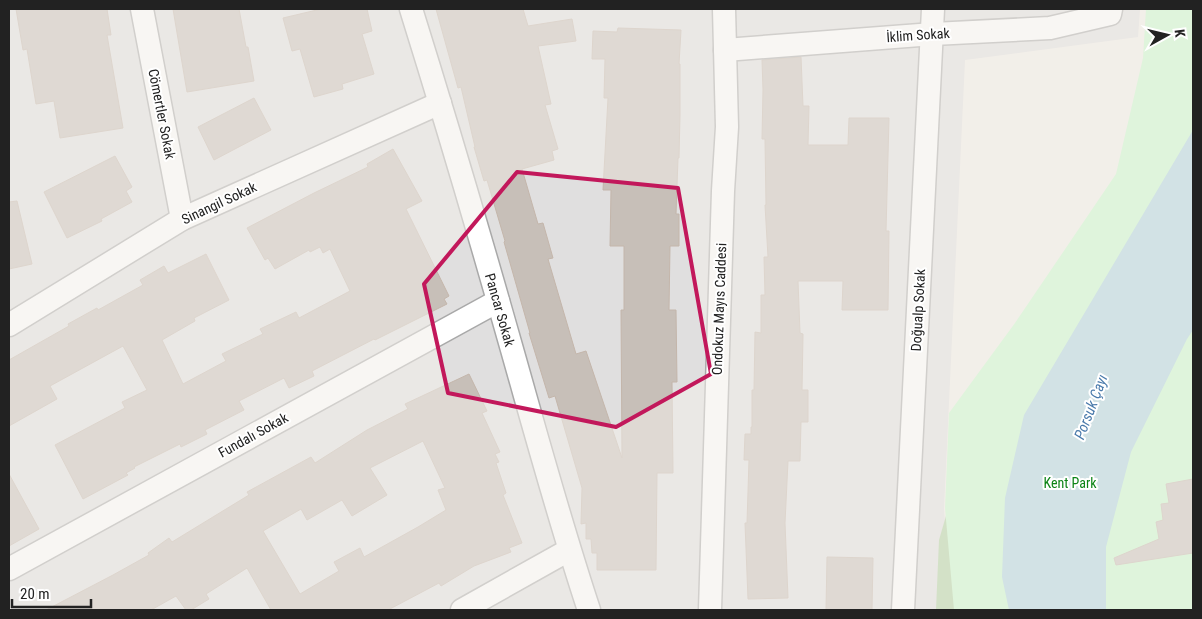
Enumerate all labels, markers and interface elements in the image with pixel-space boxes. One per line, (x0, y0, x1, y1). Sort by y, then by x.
north arrow (1142, 10, 1192, 60)
street label: İklim Sokak (886, 25, 951, 45)
text: K (1171, 28, 1188, 38)
street label: Cömertler Sokak (145, 67, 179, 161)
street label: Sinangil Sokak (179, 178, 260, 227)
street label: Ondokuz Mayıs Caddesi (709, 243, 729, 375)
street label: Doğualp Sokak (908, 268, 928, 352)
street label: Pancar Sokak (482, 272, 518, 349)
water label: Porsuk Çayı (1070, 372, 1112, 442)
street label: Fundalı Sokak (215, 409, 291, 461)
park label: Kent Park (1043, 475, 1097, 491)
scale bar (12, 576, 91, 608)
text: 20 m (20, 585, 50, 603)

